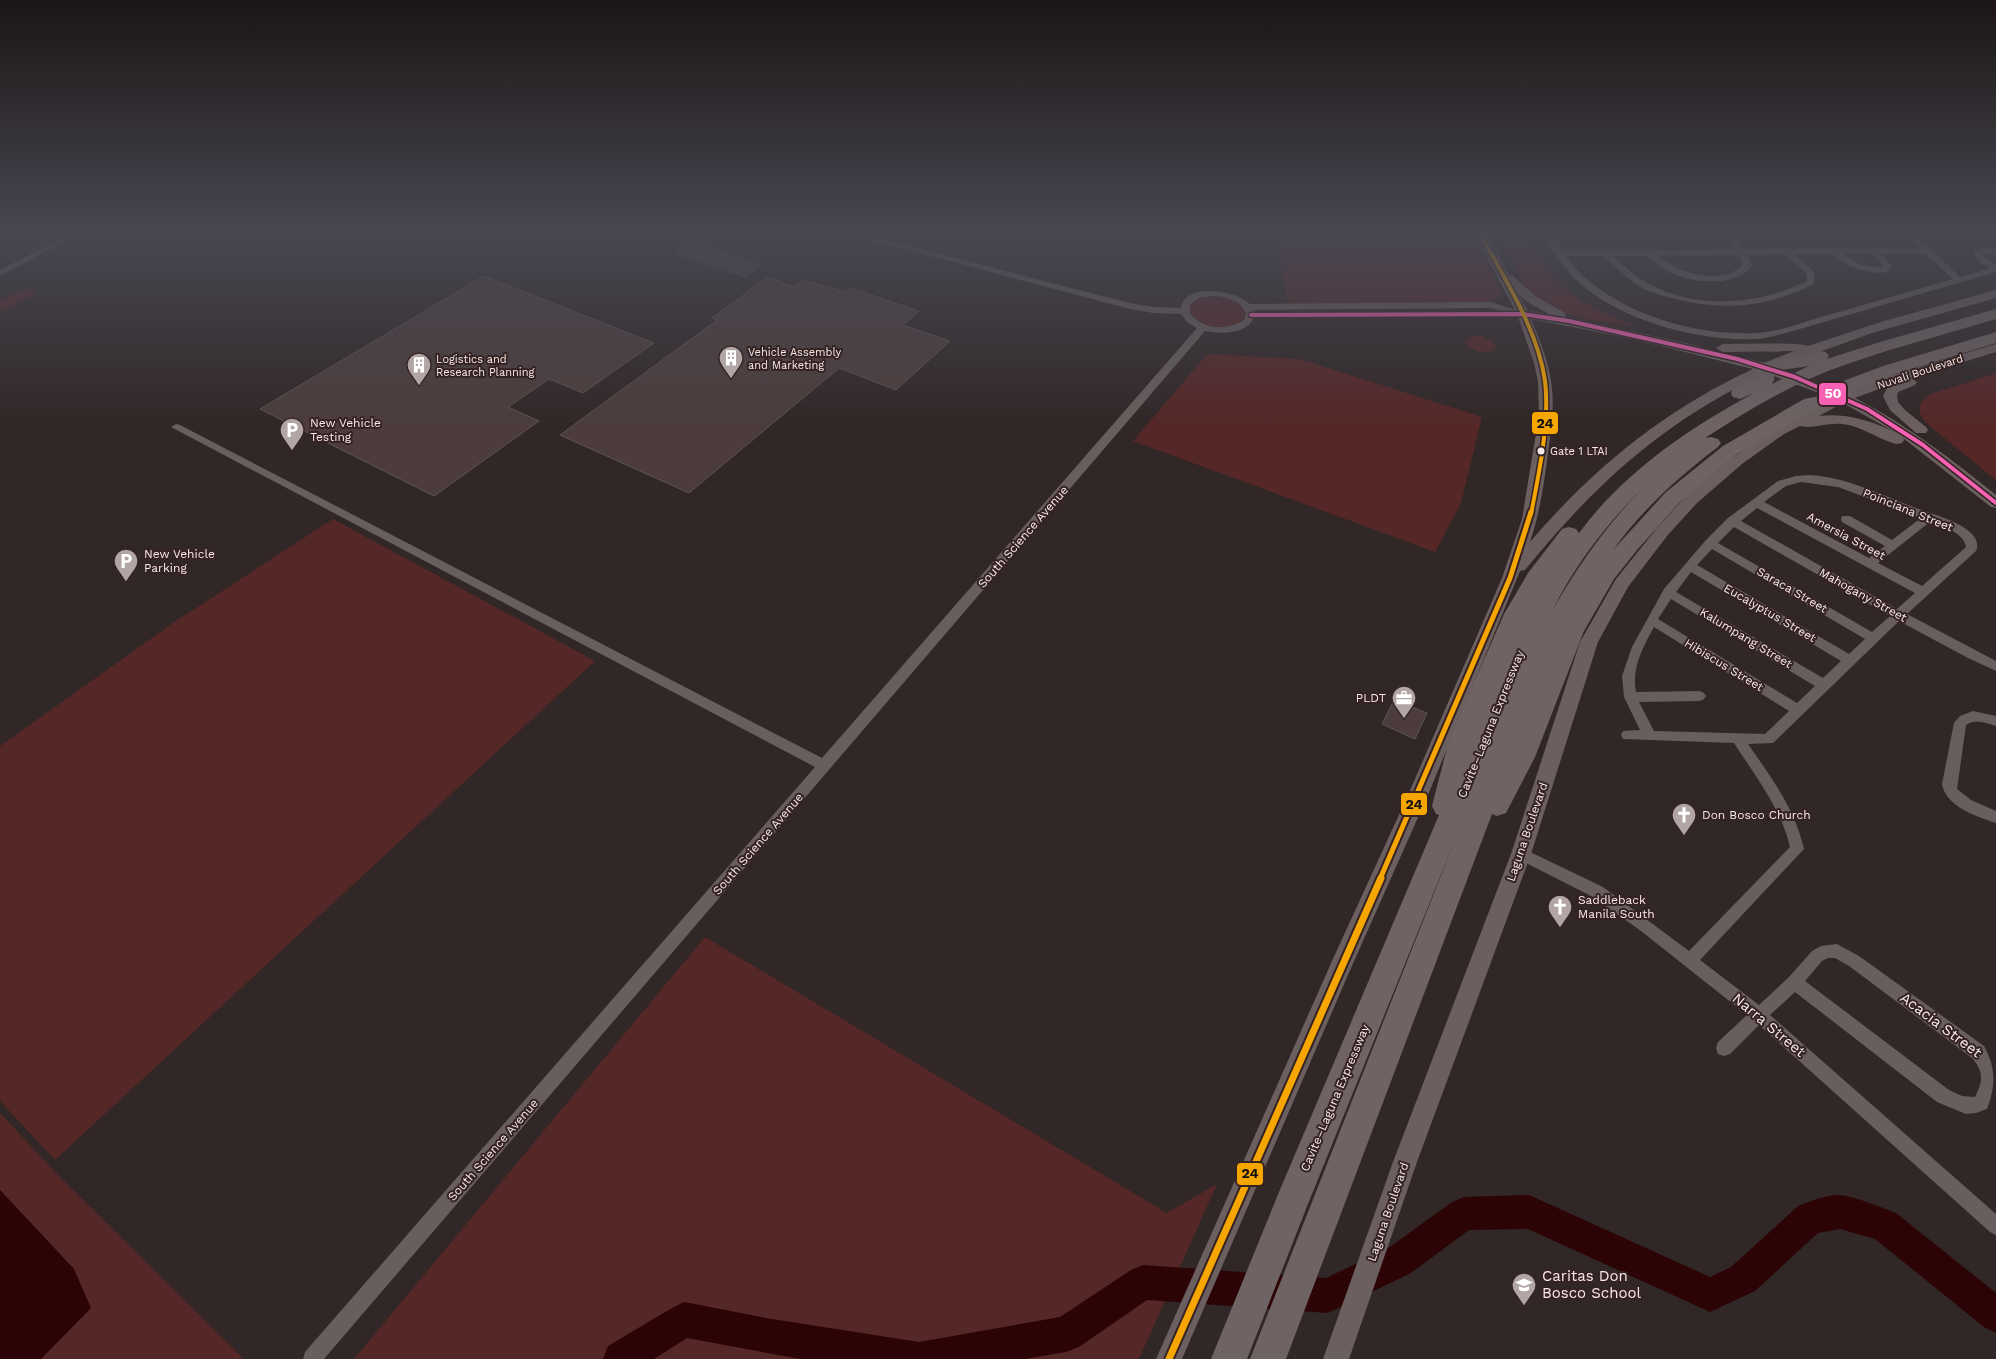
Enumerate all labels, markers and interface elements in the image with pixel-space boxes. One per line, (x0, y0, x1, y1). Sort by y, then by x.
building icon: Vehicle Assembly and Marketing (718, 345, 744, 379)
place label: Vehicle Assembly and Marketing (748, 346, 842, 372)
building icon: Logistics and Research Planning (406, 352, 432, 386)
street label: Nuvali Boulevard (1875, 352, 1965, 392)
place label: Logistics and Research Planning (436, 353, 535, 379)
line badge: 50 (1818, 382, 1847, 406)
text: 50 (1824, 385, 1842, 401)
line badge: 24 (1531, 411, 1559, 435)
text: 24 (1536, 415, 1554, 431)
place label: New Vehicle Testing (310, 416, 381, 444)
parking icon: New Vehicle Testing (279, 417, 305, 451)
place label: Gate 1 LTAI (1550, 445, 1608, 458)
marker: Gate 1 LTAI (1536, 446, 1546, 456)
street label: South Science Avenue (975, 483, 1071, 591)
street label: Poinciana Street (1861, 486, 1955, 534)
street label: Amersia Street (1804, 509, 1888, 563)
place label: New Vehicle Parking (144, 547, 215, 575)
parking icon: New Vehicle Parking (113, 548, 139, 582)
street label: Saraca Street (1754, 564, 1830, 616)
street label: Mahogany Street (1817, 565, 1909, 625)
street label: Eucalyptus Street (1721, 581, 1819, 645)
street label: Kalumpang Street (1697, 605, 1795, 671)
street label: Hibiscus Street (1682, 636, 1766, 694)
street label: Cavite–Laguna Expressway (1455, 647, 1527, 800)
office icon: PLDT (1391, 685, 1417, 719)
place label: PLDT (1356, 691, 1386, 705)
street label: Laguna Boulevard (1503, 781, 1551, 883)
street label: South Science Avenue (710, 790, 806, 898)
line badge: 24 (1400, 792, 1428, 816)
text: 24 (1405, 796, 1423, 812)
church icon: Don Bosco Church (1671, 802, 1697, 836)
place label: Don Bosco Church (1702, 808, 1811, 822)
place label: Saddleback Manila South (1578, 893, 1655, 921)
church icon: Saddleback Manila South (1547, 894, 1573, 928)
street label: Acacia Street (1897, 988, 1986, 1062)
street label: Narra Street (1729, 989, 1810, 1061)
street label: Cavite–Laguna Expressway (1298, 1022, 1373, 1173)
street label: South Science Avenue (445, 1096, 541, 1204)
street label: Laguna Boulevard (1364, 1161, 1412, 1263)
line badge: 24 (1236, 1162, 1264, 1186)
text: 24 (1241, 1165, 1259, 1181)
place label: Caritas Don Bosco School (1542, 1267, 1642, 1302)
school or university icon: Caritas Don Bosco School (1511, 1272, 1537, 1306)

